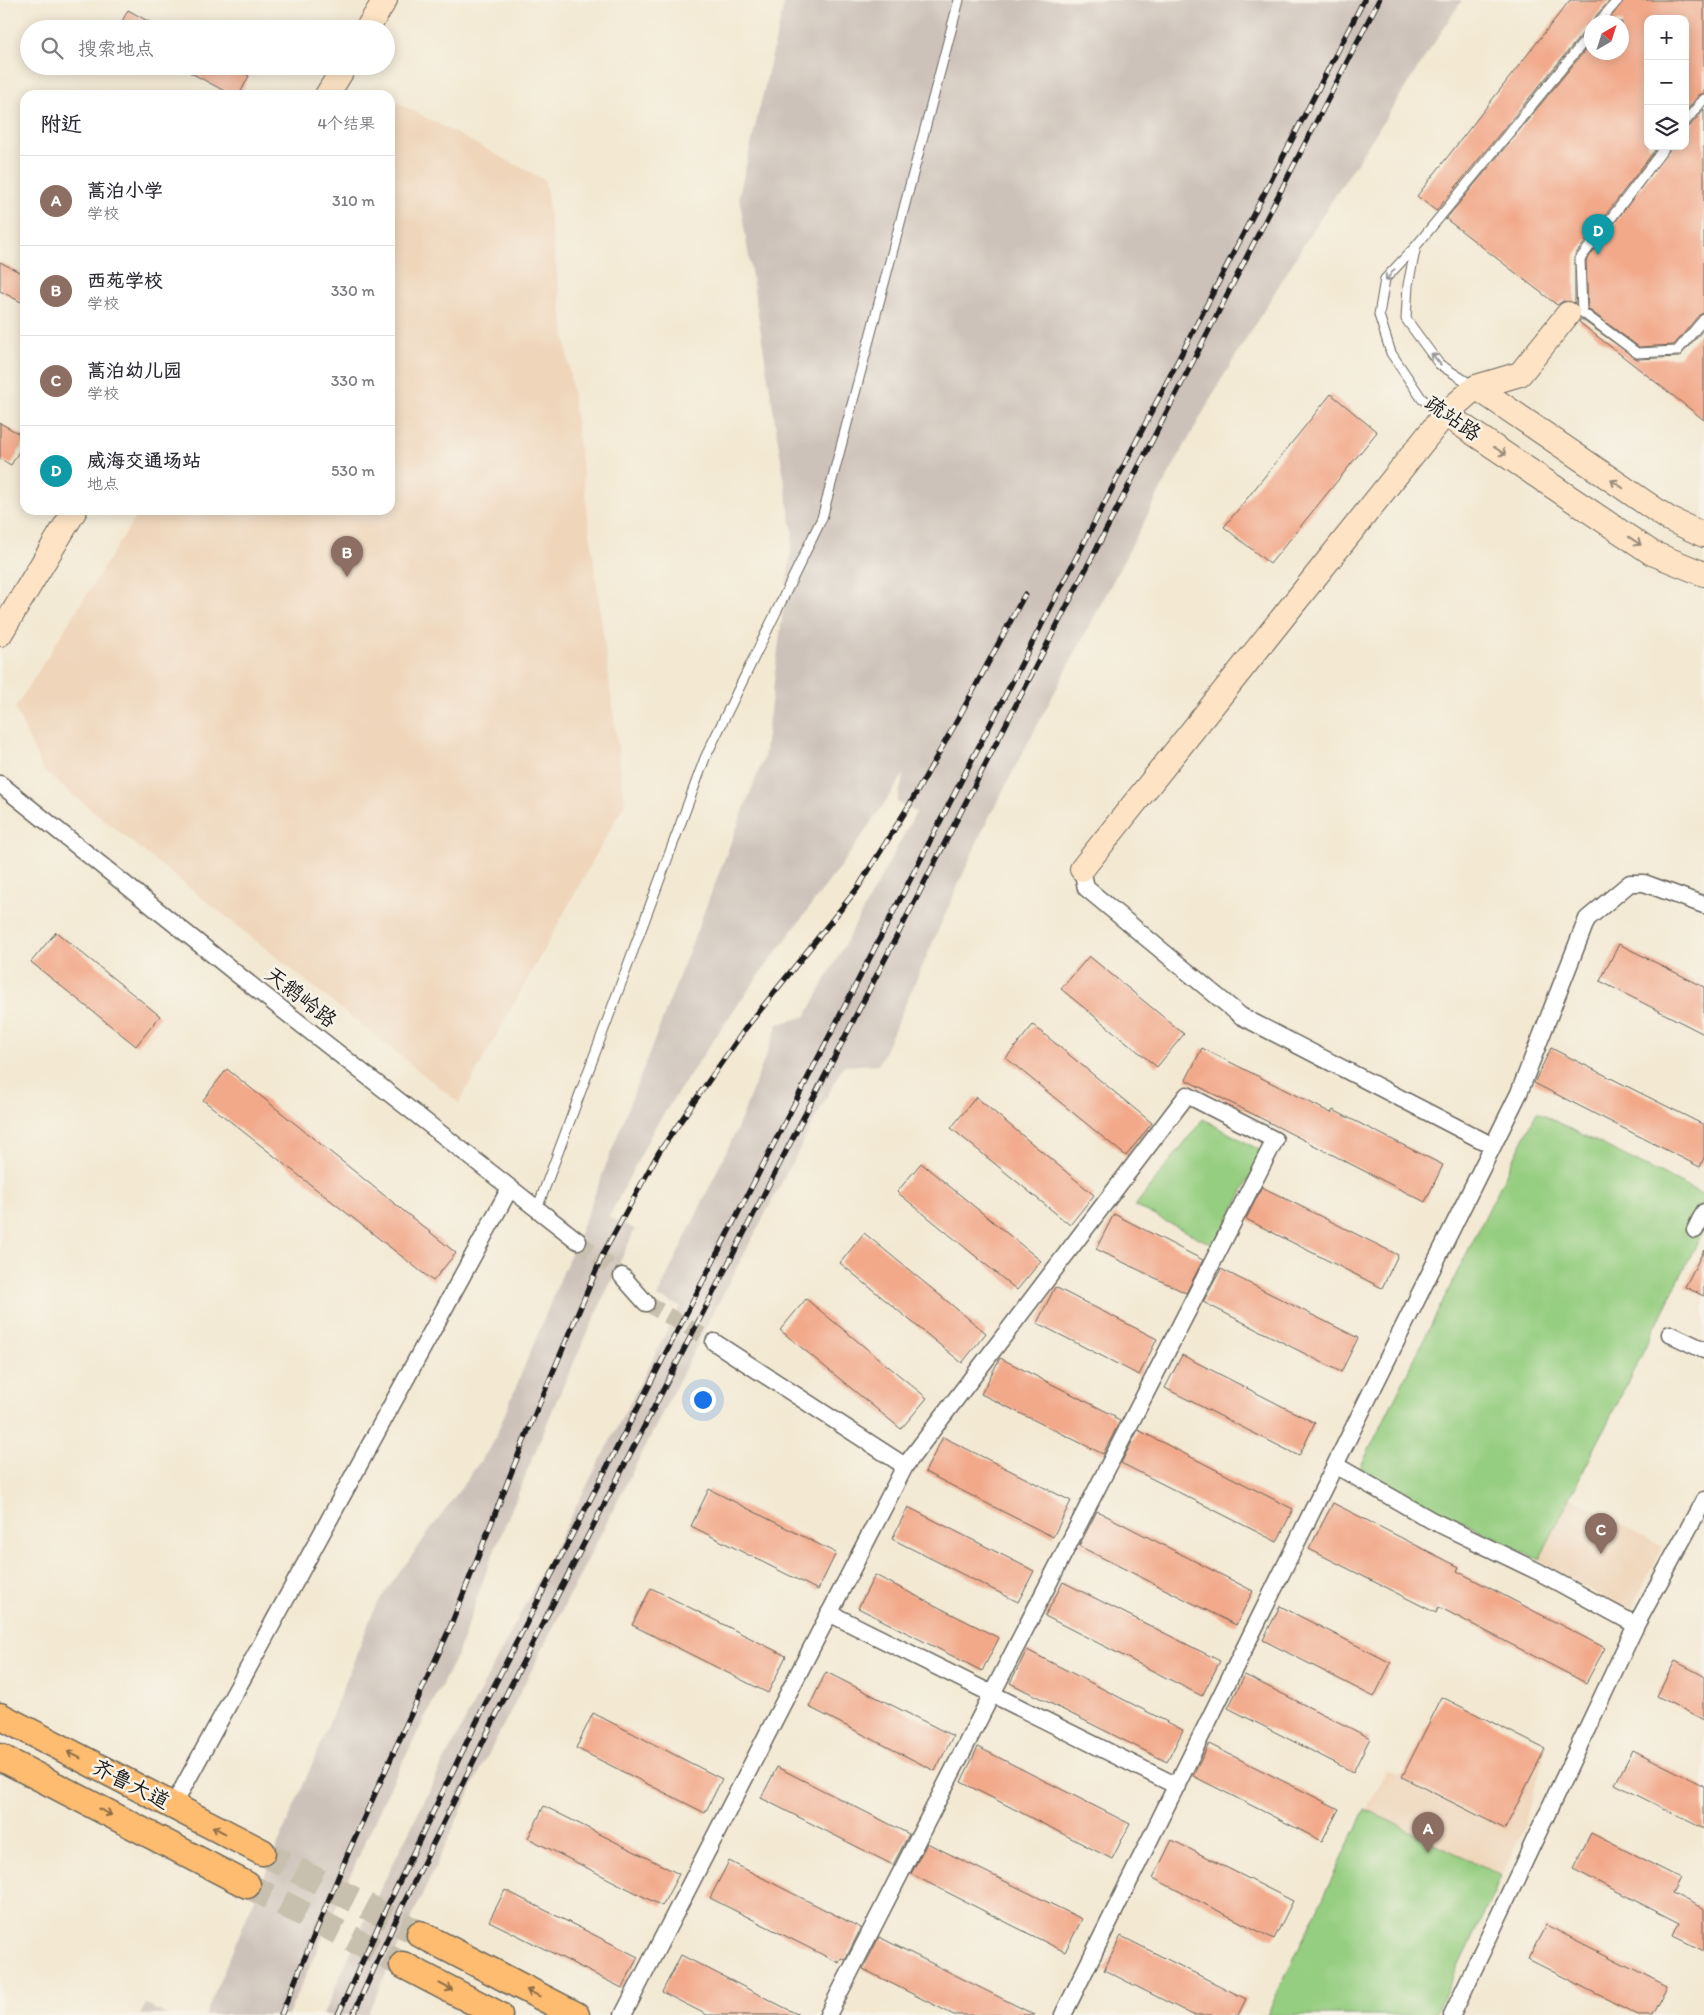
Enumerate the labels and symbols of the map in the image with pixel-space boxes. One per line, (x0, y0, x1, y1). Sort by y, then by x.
north arrow (1584, 15, 1629, 60)
pin: D (1582, 214, 1614, 255)
one-way arrow (1385, 268, 1395, 282)
one-way arrow (1431, 353, 1442, 366)
street label: 疏站路 (1420, 389, 1486, 446)
one-way arrow (1493, 445, 1507, 456)
one-way arrow (1610, 479, 1624, 489)
pin: B (331, 536, 363, 577)
one-way arrow (1627, 537, 1641, 547)
street label: 天鹅岭路 (261, 961, 342, 1032)
your location (690, 1387, 716, 1413)
pin: C (1585, 1513, 1617, 1554)
one-way arrow (67, 1750, 82, 1760)
street label: 齐鲁大道 (88, 1753, 174, 1814)
one-way arrow (98, 1807, 113, 1817)
pin: A (1412, 1812, 1444, 1853)
one-way arrow (211, 1825, 226, 1835)
one-way arrow (438, 1983, 453, 1992)
one-way arrow (526, 1987, 541, 1997)

